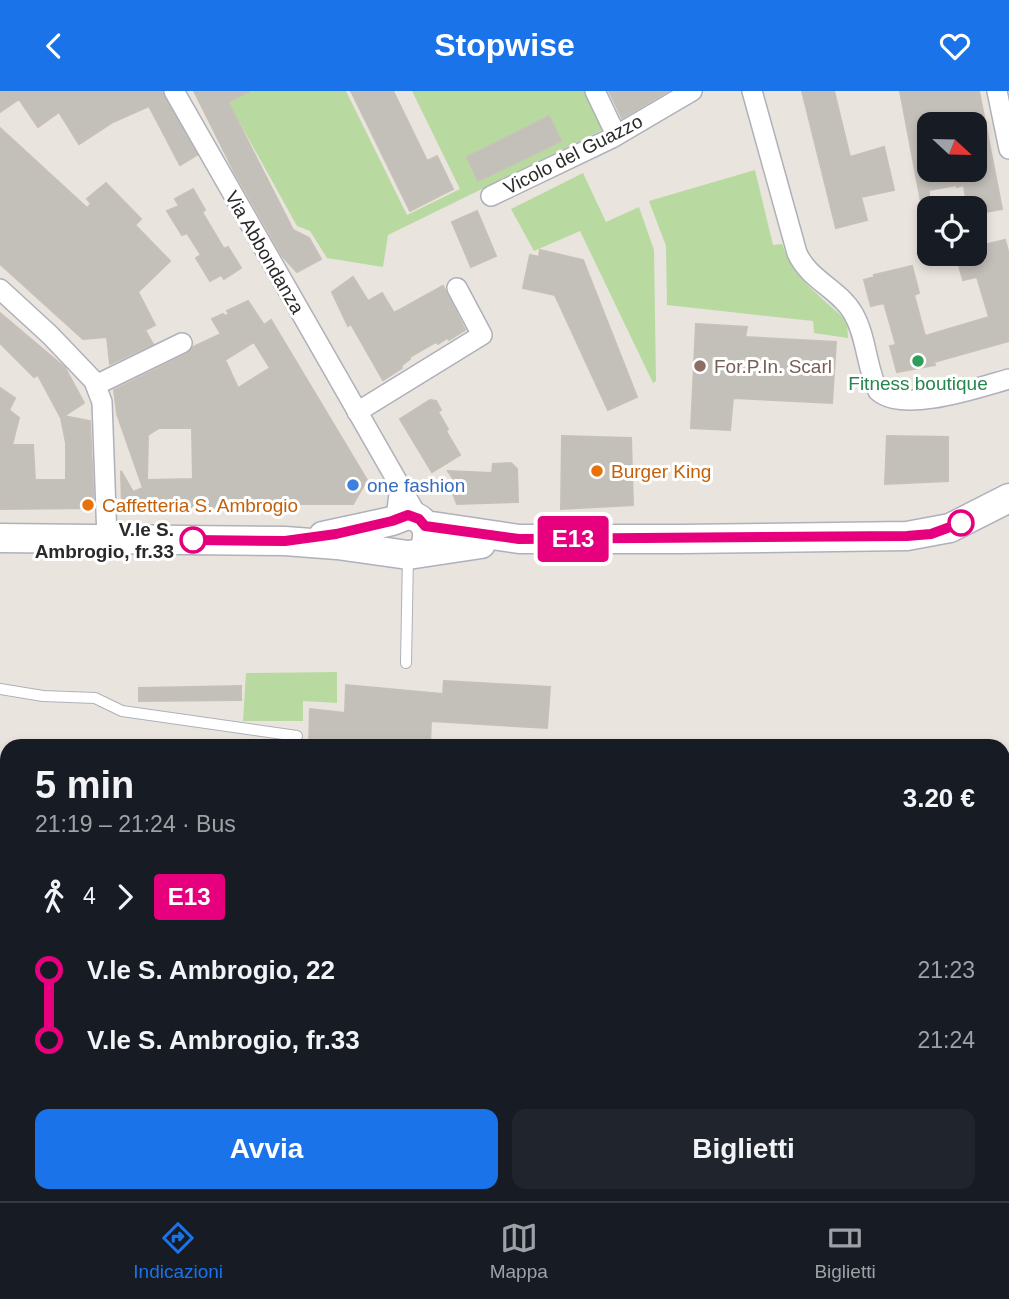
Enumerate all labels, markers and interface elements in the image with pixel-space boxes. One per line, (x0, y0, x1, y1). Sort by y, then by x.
icon: back (35, 27, 73, 65)
text: Stopwise (434, 27, 575, 63)
icon: heart (936, 27, 974, 65)
street label: Vicolo del Guazzo (500, 110, 646, 198)
north arrow (917, 112, 987, 182)
map controls (917, 112, 987, 266)
street label: Via Abbondanza (221, 187, 308, 318)
button: locate (917, 196, 987, 266)
marker: Fitness boutique (910, 353, 926, 369)
place label: For.P.In. Scarl (714, 356, 832, 377)
marker: For.P.In. Scarl (692, 358, 708, 374)
place label: Fitness boutique (848, 373, 988, 394)
place label: Burger King (611, 461, 711, 482)
marker: Burger King (589, 463, 605, 479)
place label: one fashion (367, 475, 465, 496)
marker: one fashion (345, 477, 361, 493)
place label: Caffetteria S. Ambrogio (102, 495, 298, 516)
marker: Caffetteria S. Ambrogio (80, 497, 96, 513)
unlabelled marker (948, 510, 974, 536)
line badge: E13 (533, 516, 613, 562)
place label: V.le S. Ambrogio, fr.33 (35, 519, 174, 562)
text: E13 (552, 525, 594, 552)
marker: V.le S. Ambrogio, fr.33 (180, 527, 206, 553)
text: 5 min (35, 764, 134, 806)
text: 3.20 € (903, 783, 975, 813)
text: 21:19 – 21:24 · Bus (35, 811, 236, 837)
icon: walk (35, 878, 73, 916)
icon: forward (106, 878, 144, 916)
text: 4 (83, 883, 96, 909)
text: E13 (168, 883, 211, 910)
text: V.le S. Ambrogio, 22 (87, 955, 335, 985)
text: 21:23 (917, 957, 975, 983)
text: V.le S. Ambrogio, fr.33 (87, 1025, 360, 1055)
text: 21:24 (917, 1027, 975, 1053)
button: Avvia (35, 1109, 498, 1189)
button: Biglietti (512, 1109, 975, 1189)
tab: Indicazioni (133, 1219, 223, 1283)
tab: Mappa (490, 1219, 548, 1283)
tab: Biglietti (814, 1219, 876, 1283)

